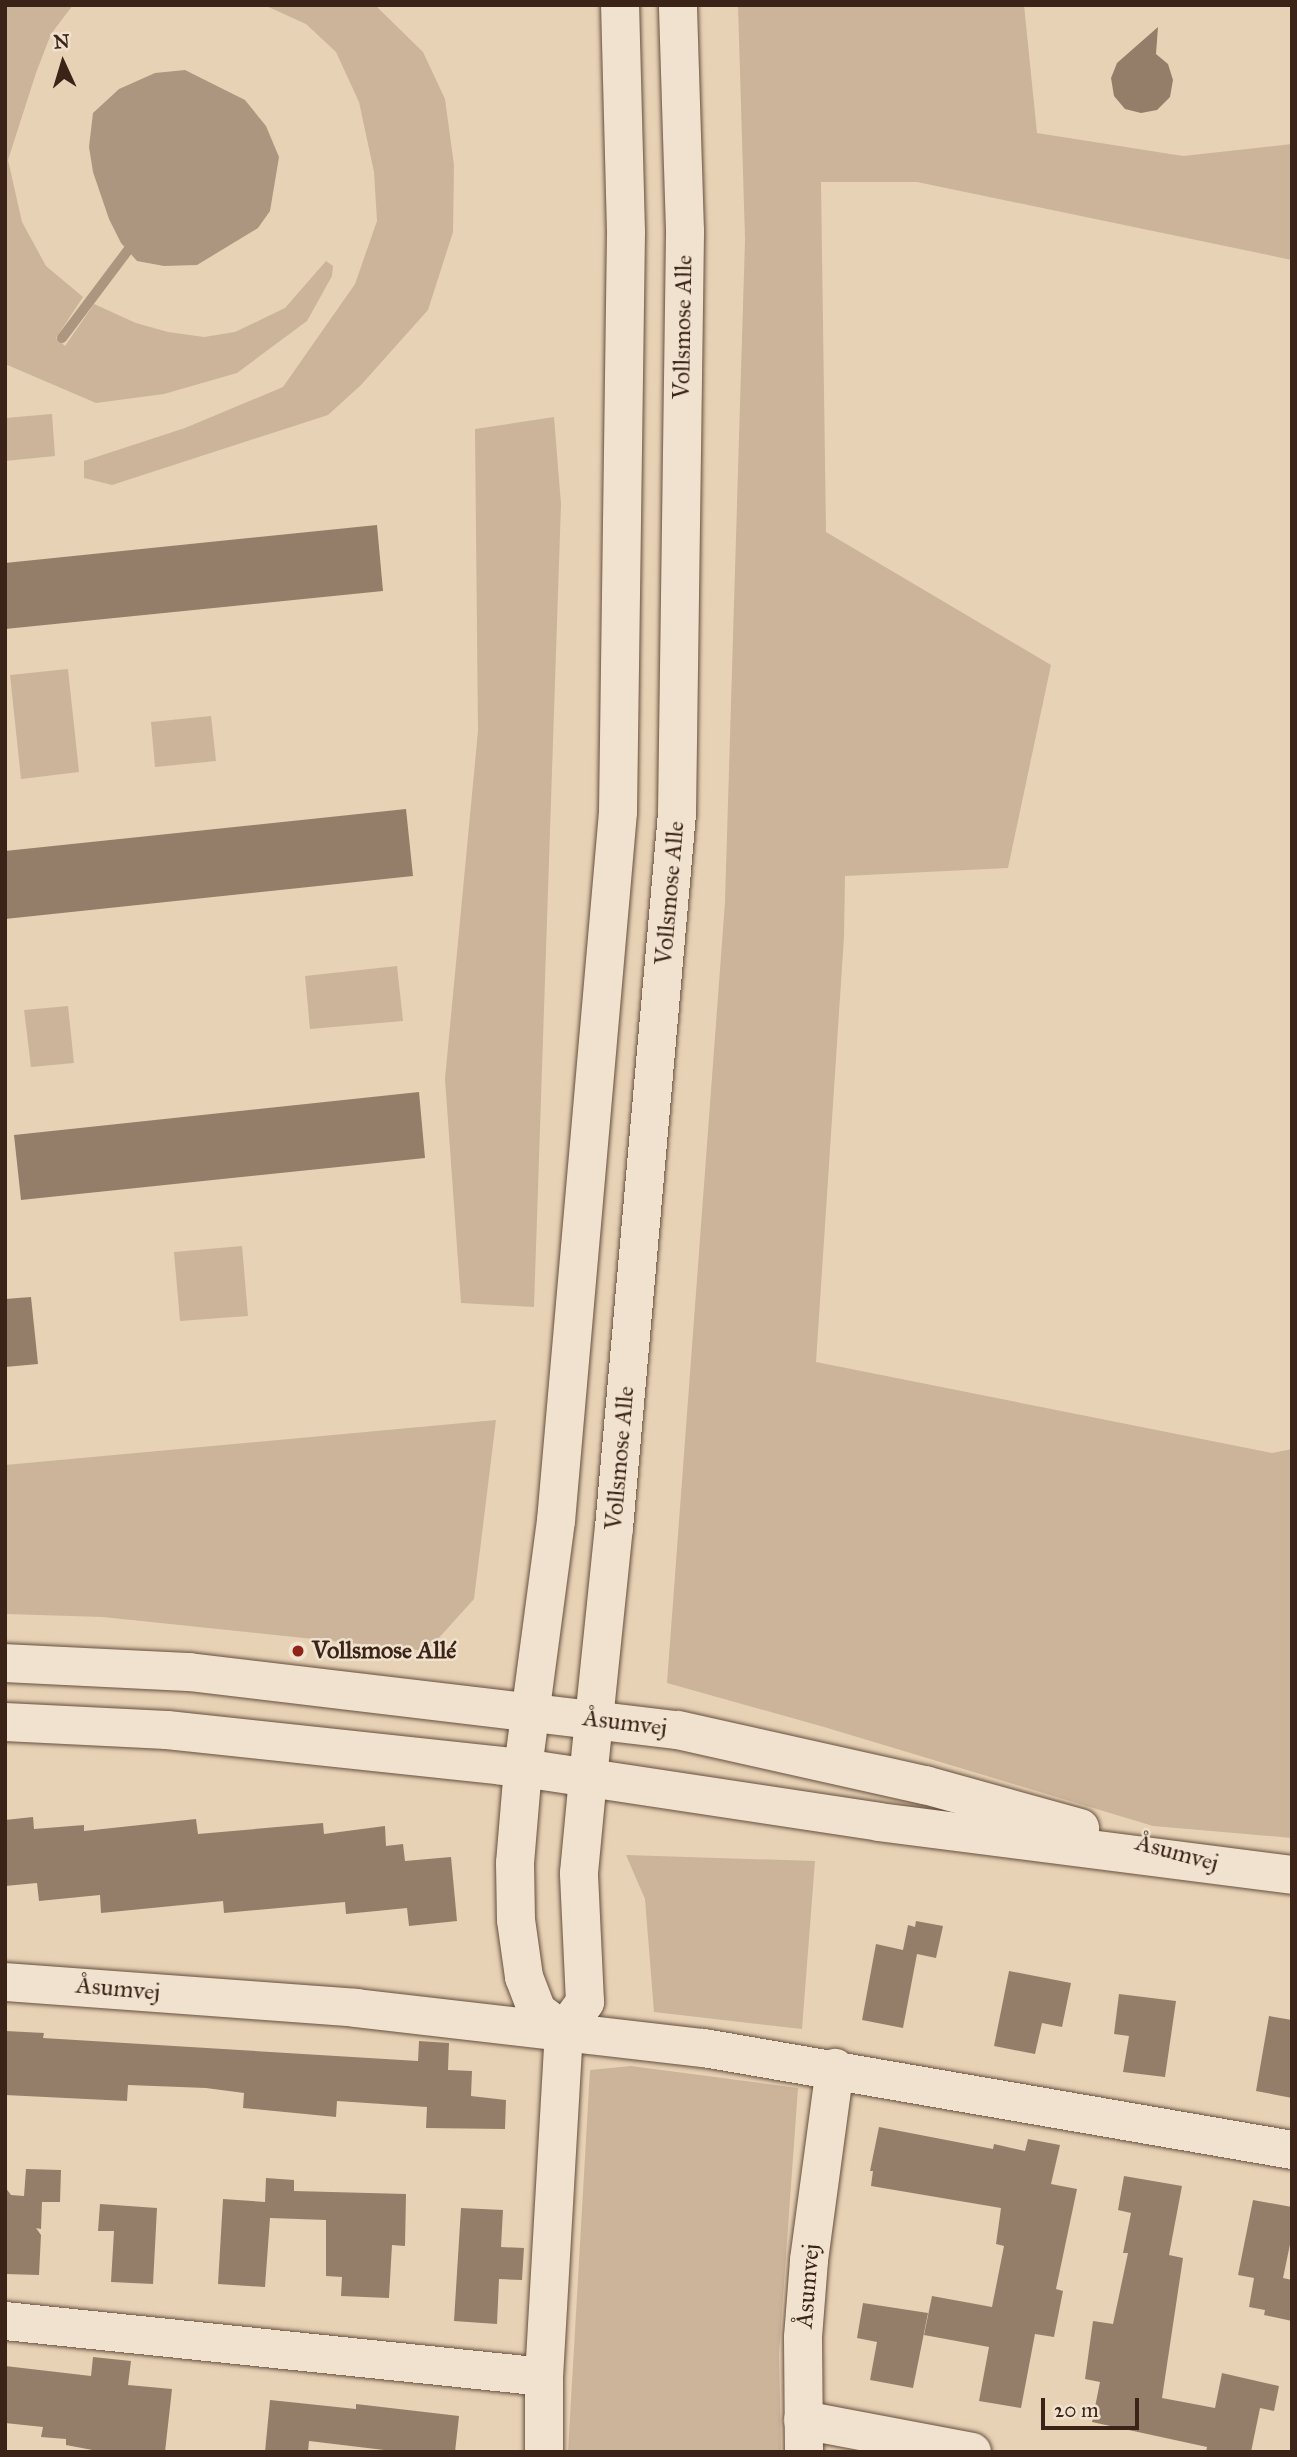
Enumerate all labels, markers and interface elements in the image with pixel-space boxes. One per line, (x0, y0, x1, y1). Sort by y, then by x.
north arrow (28, 28, 98, 98)
text: N (53, 30, 70, 54)
street label: Vollsmose Alle (667, 255, 699, 399)
street label: Vollsmose Alle (649, 820, 691, 966)
street label: Vollsmose Alle (599, 1385, 641, 1531)
place label: Vollsmose Allé (312, 1637, 456, 1665)
marker: Vollsmose Allé (290, 1643, 306, 1659)
street label: Åsumvej (581, 1704, 669, 1742)
street label: Åsumvej (1132, 1828, 1222, 1878)
street label: Åsumvej (75, 1971, 161, 2007)
street label: Åsumvej (790, 2243, 826, 2329)
scale bar (1045, 2384, 1143, 2428)
text: 20 m (1054, 2397, 1099, 2423)

